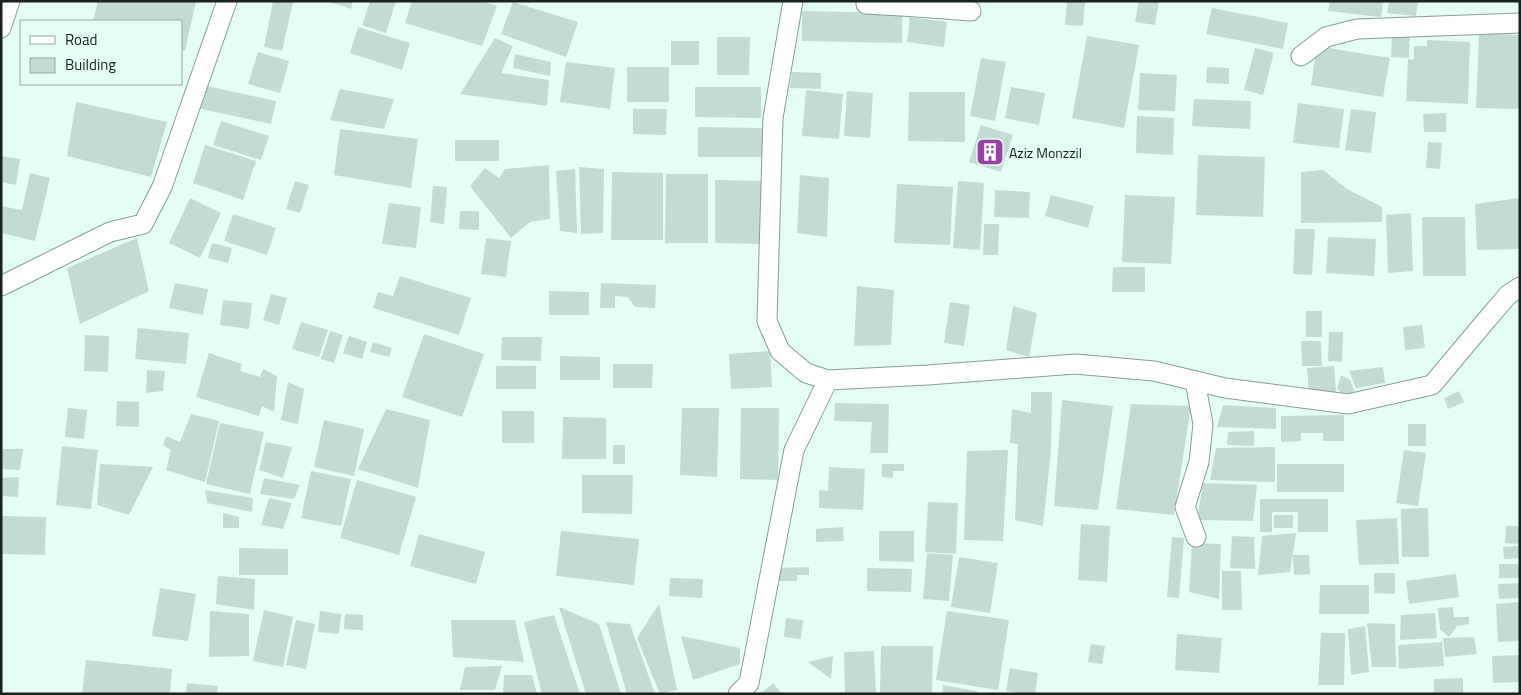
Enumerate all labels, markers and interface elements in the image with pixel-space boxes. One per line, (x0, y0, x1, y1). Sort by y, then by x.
legend (20, 20, 182, 85)
text: Road (65, 28, 97, 51)
text: Building (65, 53, 116, 76)
building icon: Aziz Monzzil (975, 137, 1005, 167)
place label: Aziz Monzzil (1009, 142, 1082, 163)

